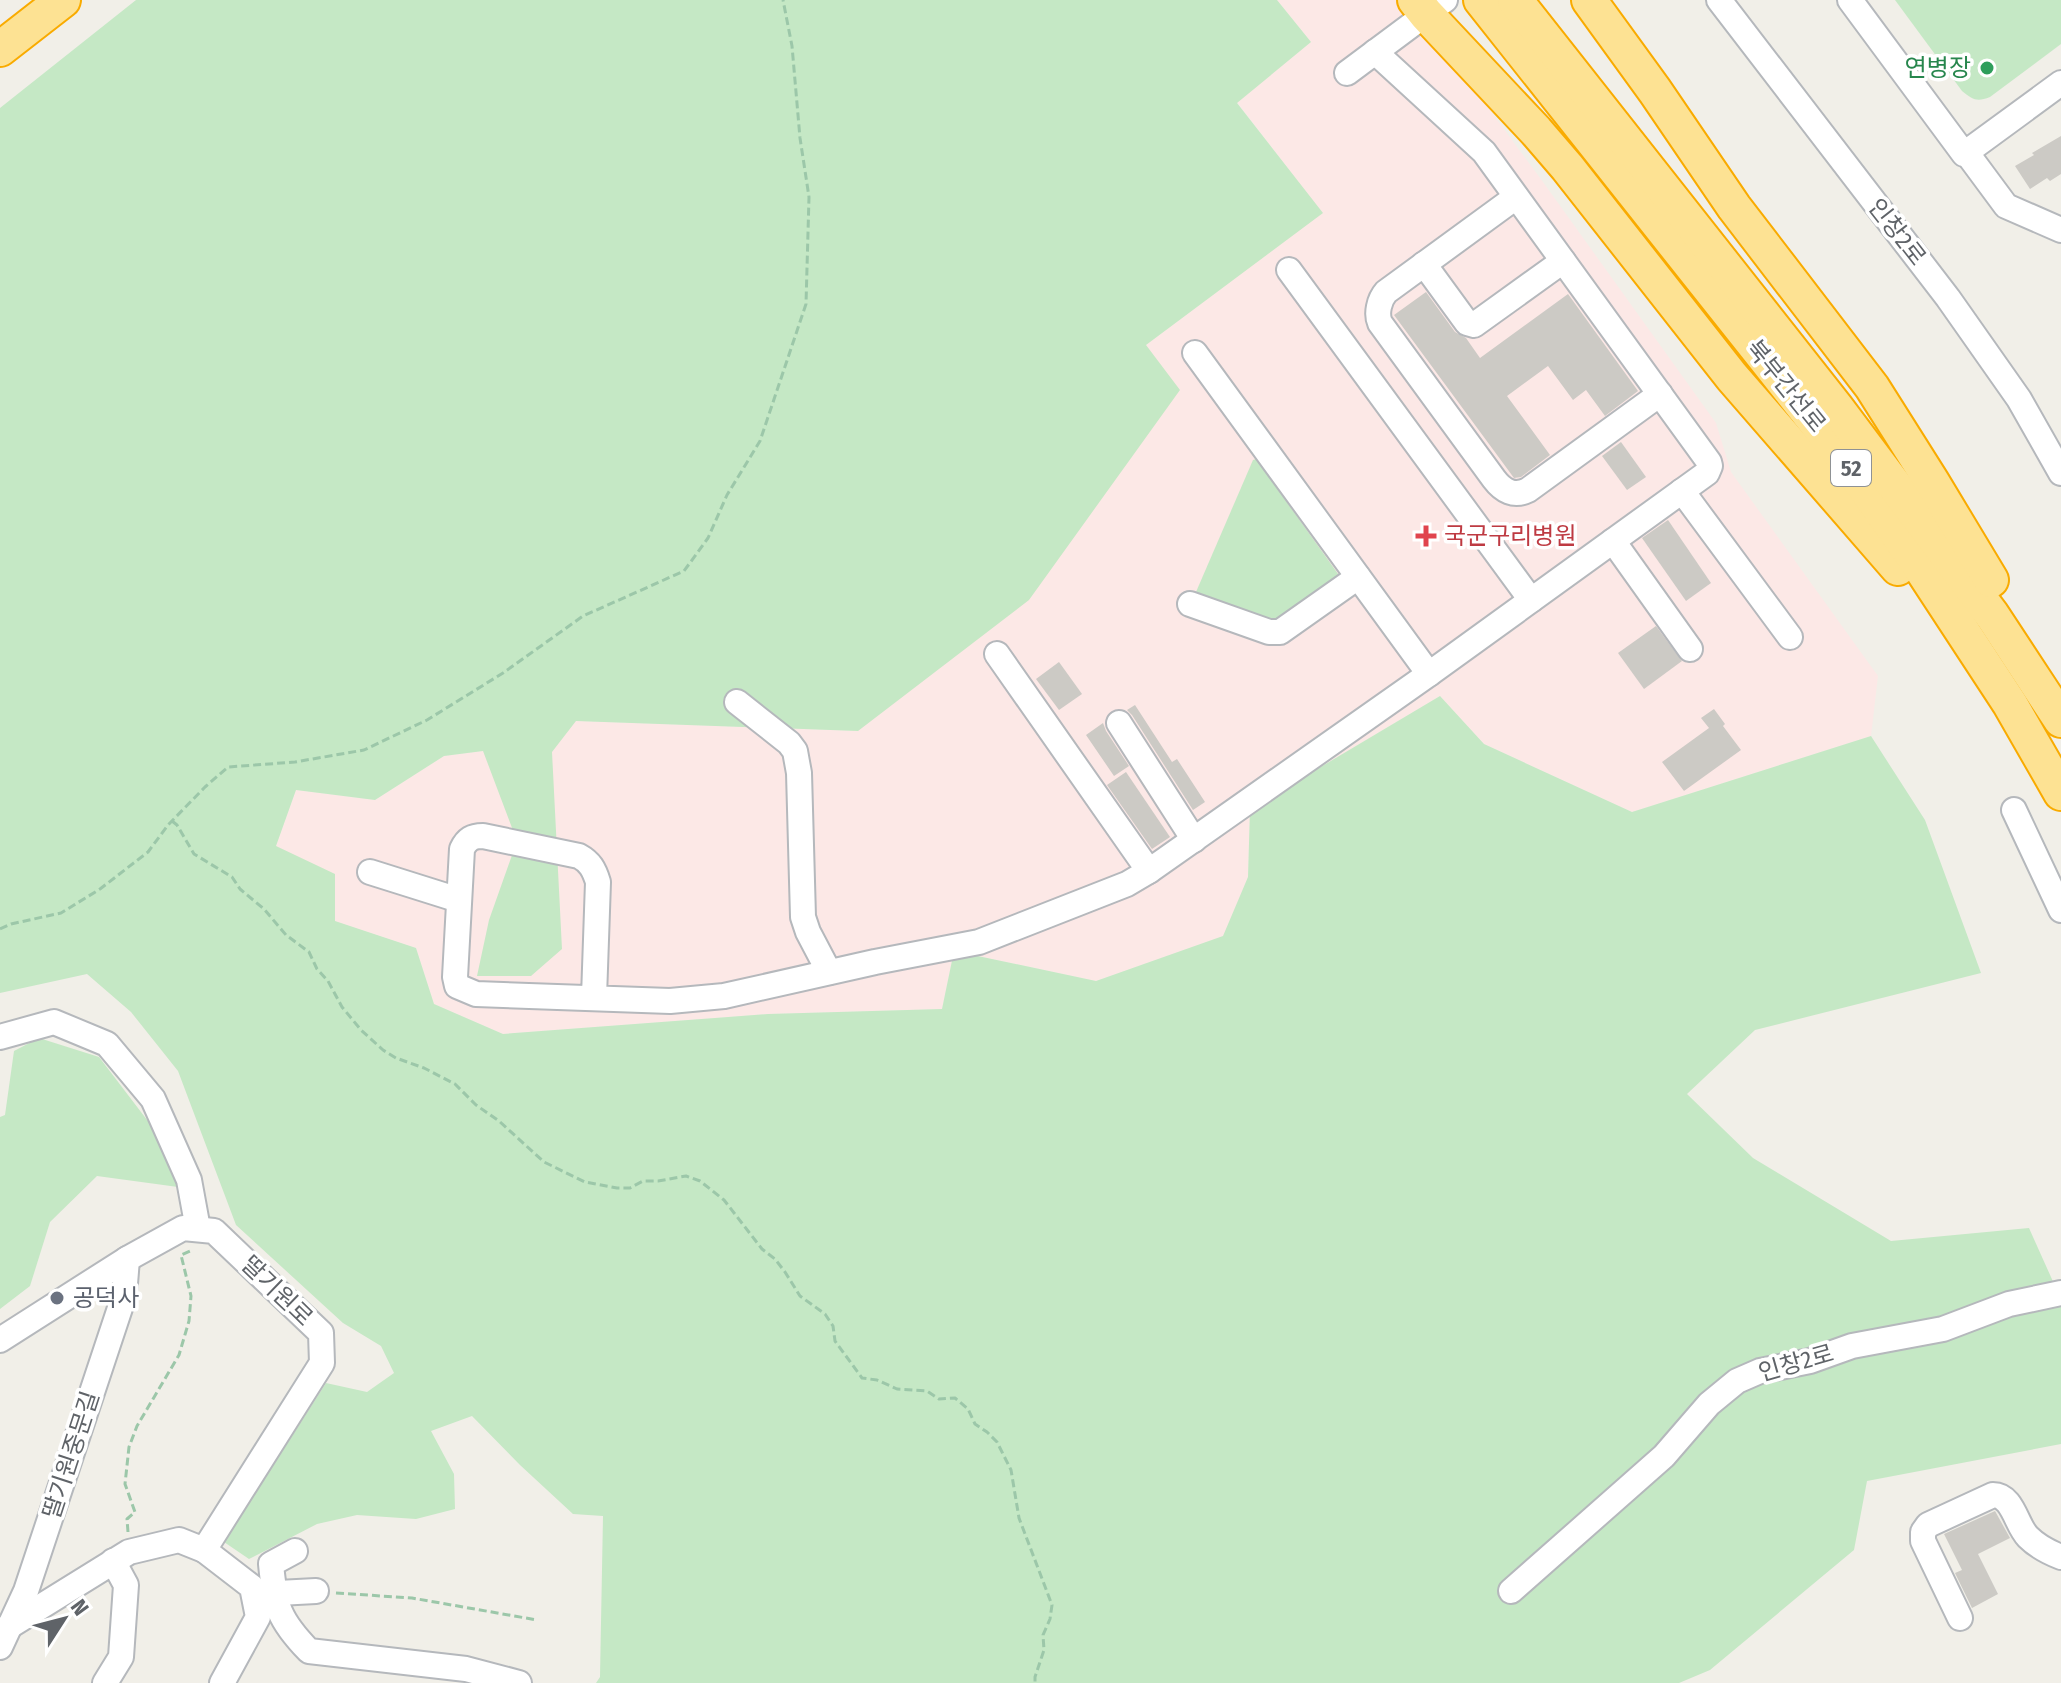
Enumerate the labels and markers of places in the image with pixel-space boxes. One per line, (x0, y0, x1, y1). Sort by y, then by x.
place label: 연병장 (1905, 54, 1971, 82)
marker: 연병장 (1978, 59, 1996, 77)
place label: 국군구리병원 (1444, 522, 1576, 550)
marker: 국군구리병원 (1415, 525, 1437, 547)
place label: 공덕사 (73, 1284, 139, 1312)
marker: 공덕사 (48, 1289, 66, 1307)

